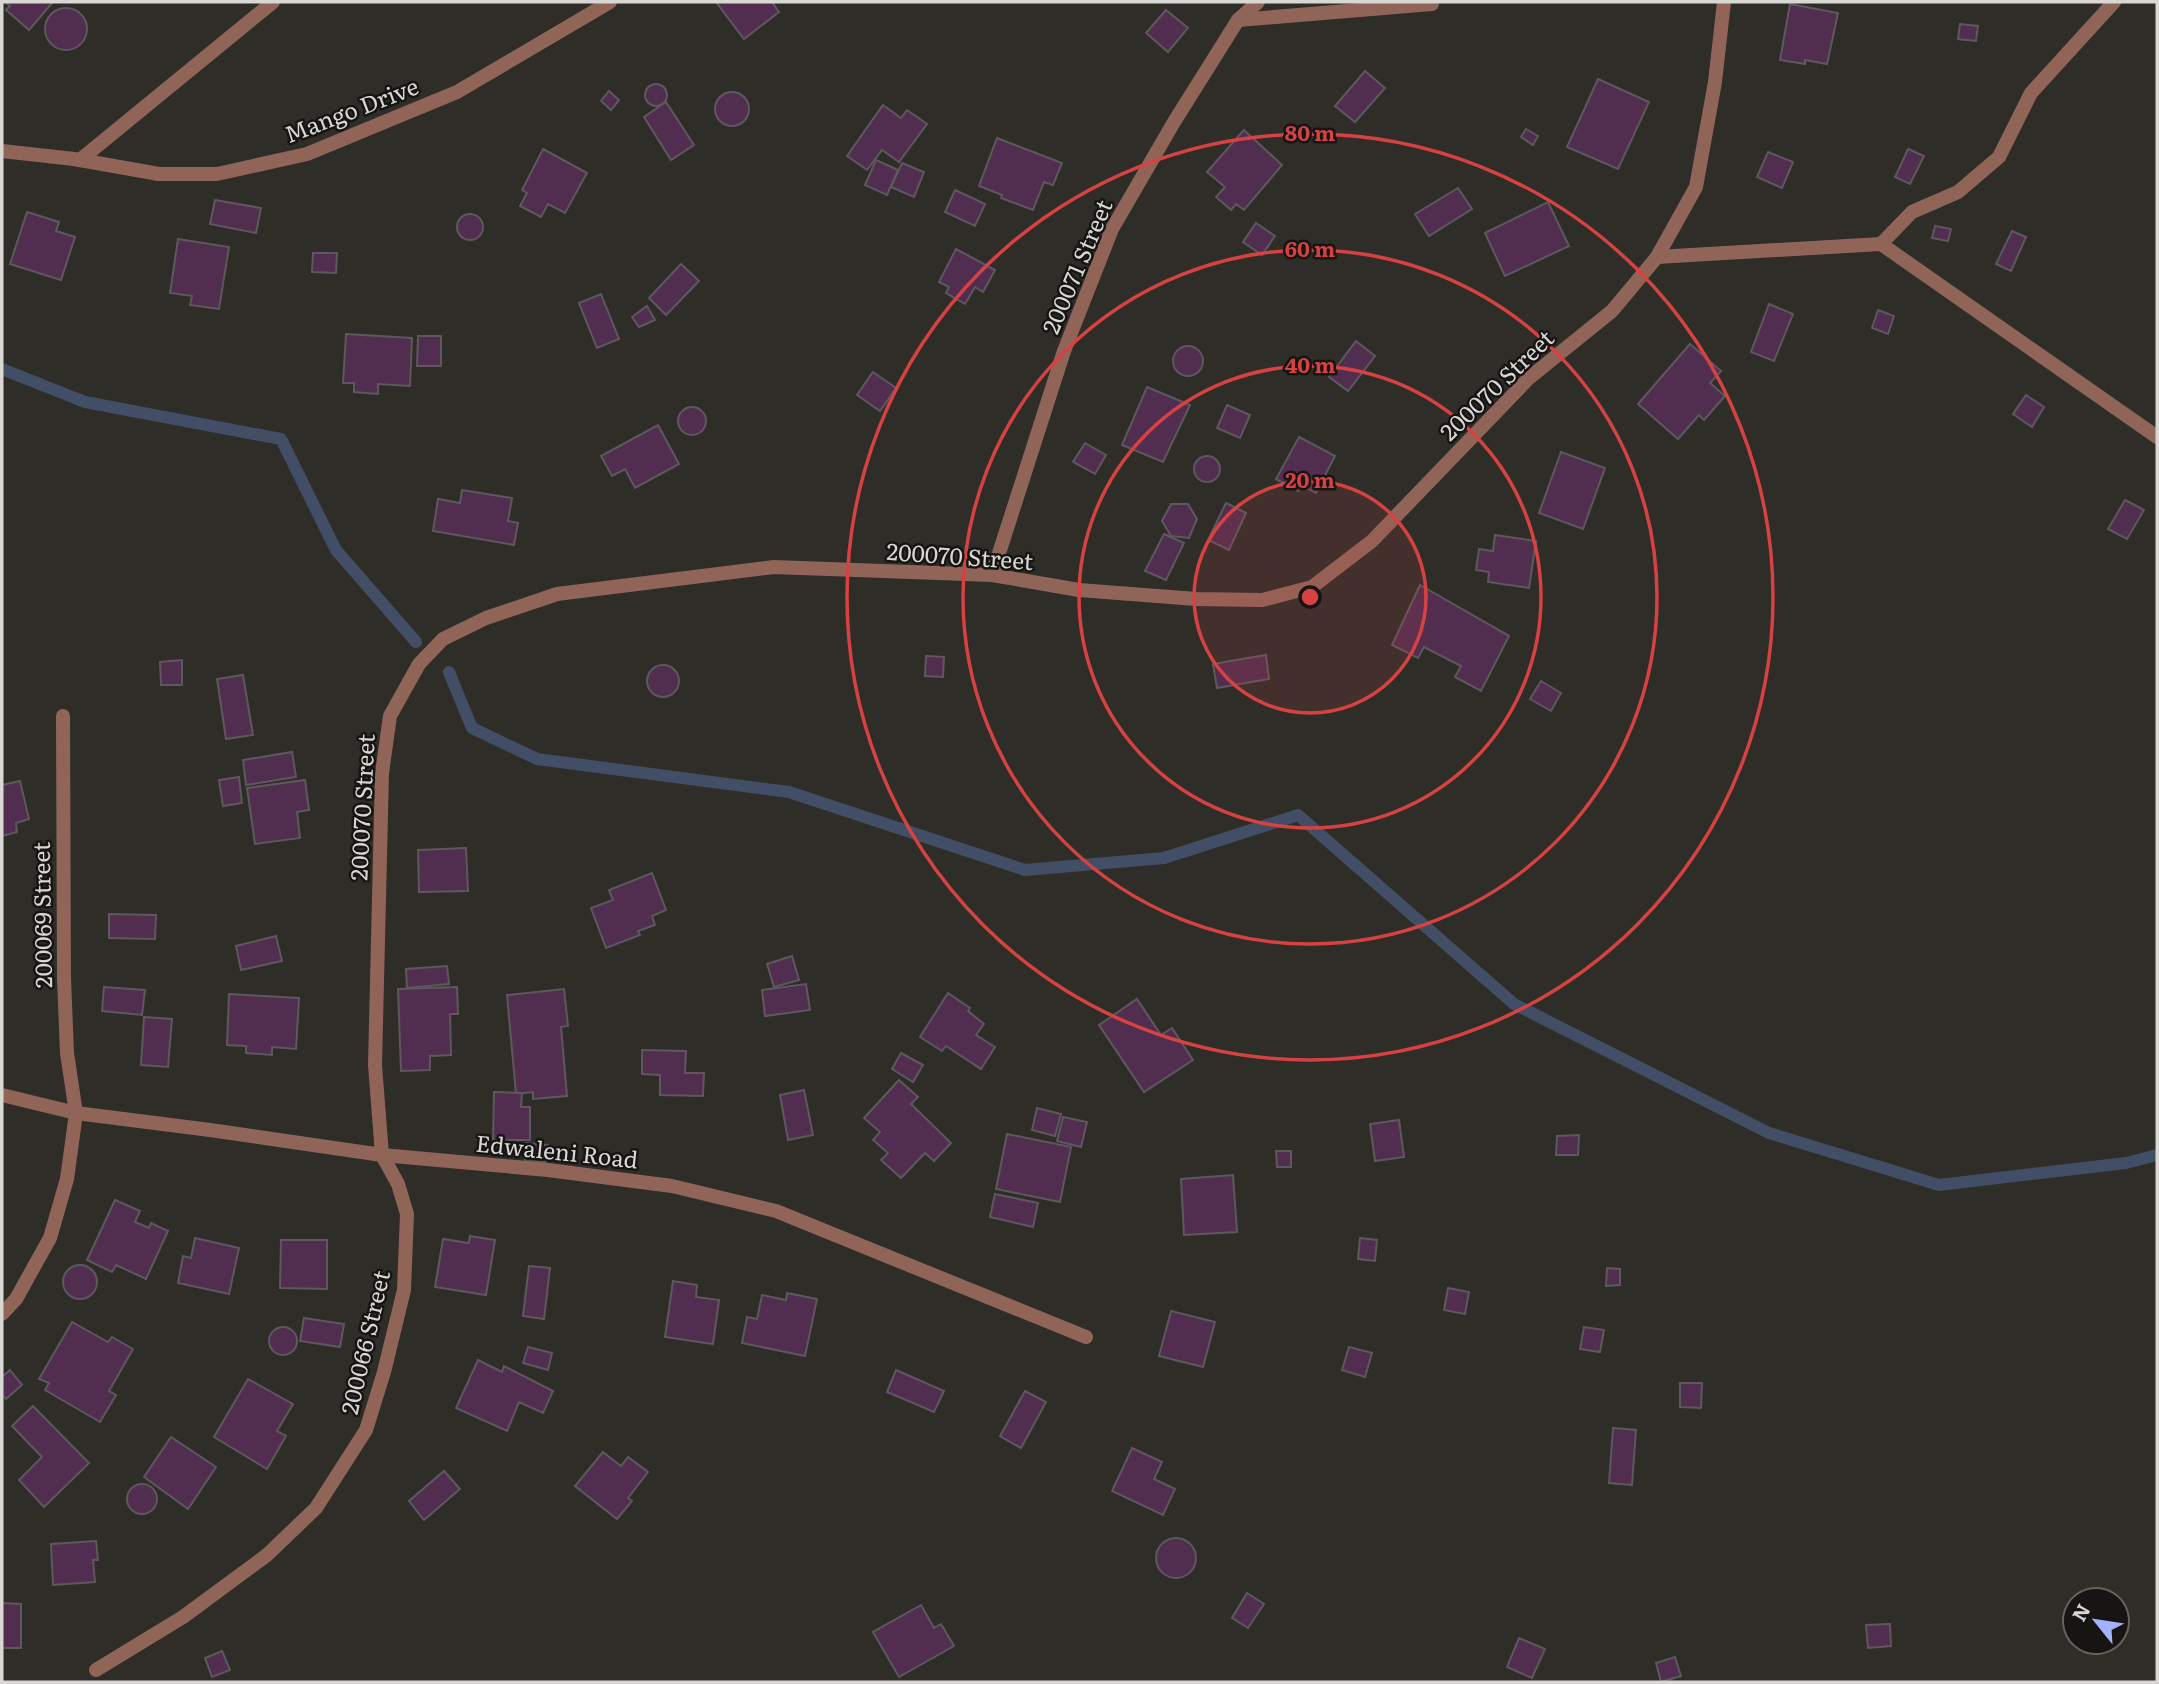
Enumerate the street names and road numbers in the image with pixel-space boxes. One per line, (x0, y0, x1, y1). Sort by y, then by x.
street label: Mango Drive (279, 68, 423, 150)
street label: 200071 Street (1032, 193, 1120, 338)
street label: 200070 Street (1431, 320, 1561, 447)
street label: 200070 Street (886, 533, 1035, 577)
street label: 200070 Street (340, 732, 382, 881)
street label: 200069 Street (23, 841, 59, 988)
street label: Edwaleni Road (474, 1125, 640, 1175)
street label: 200066 Street (331, 1266, 397, 1417)

